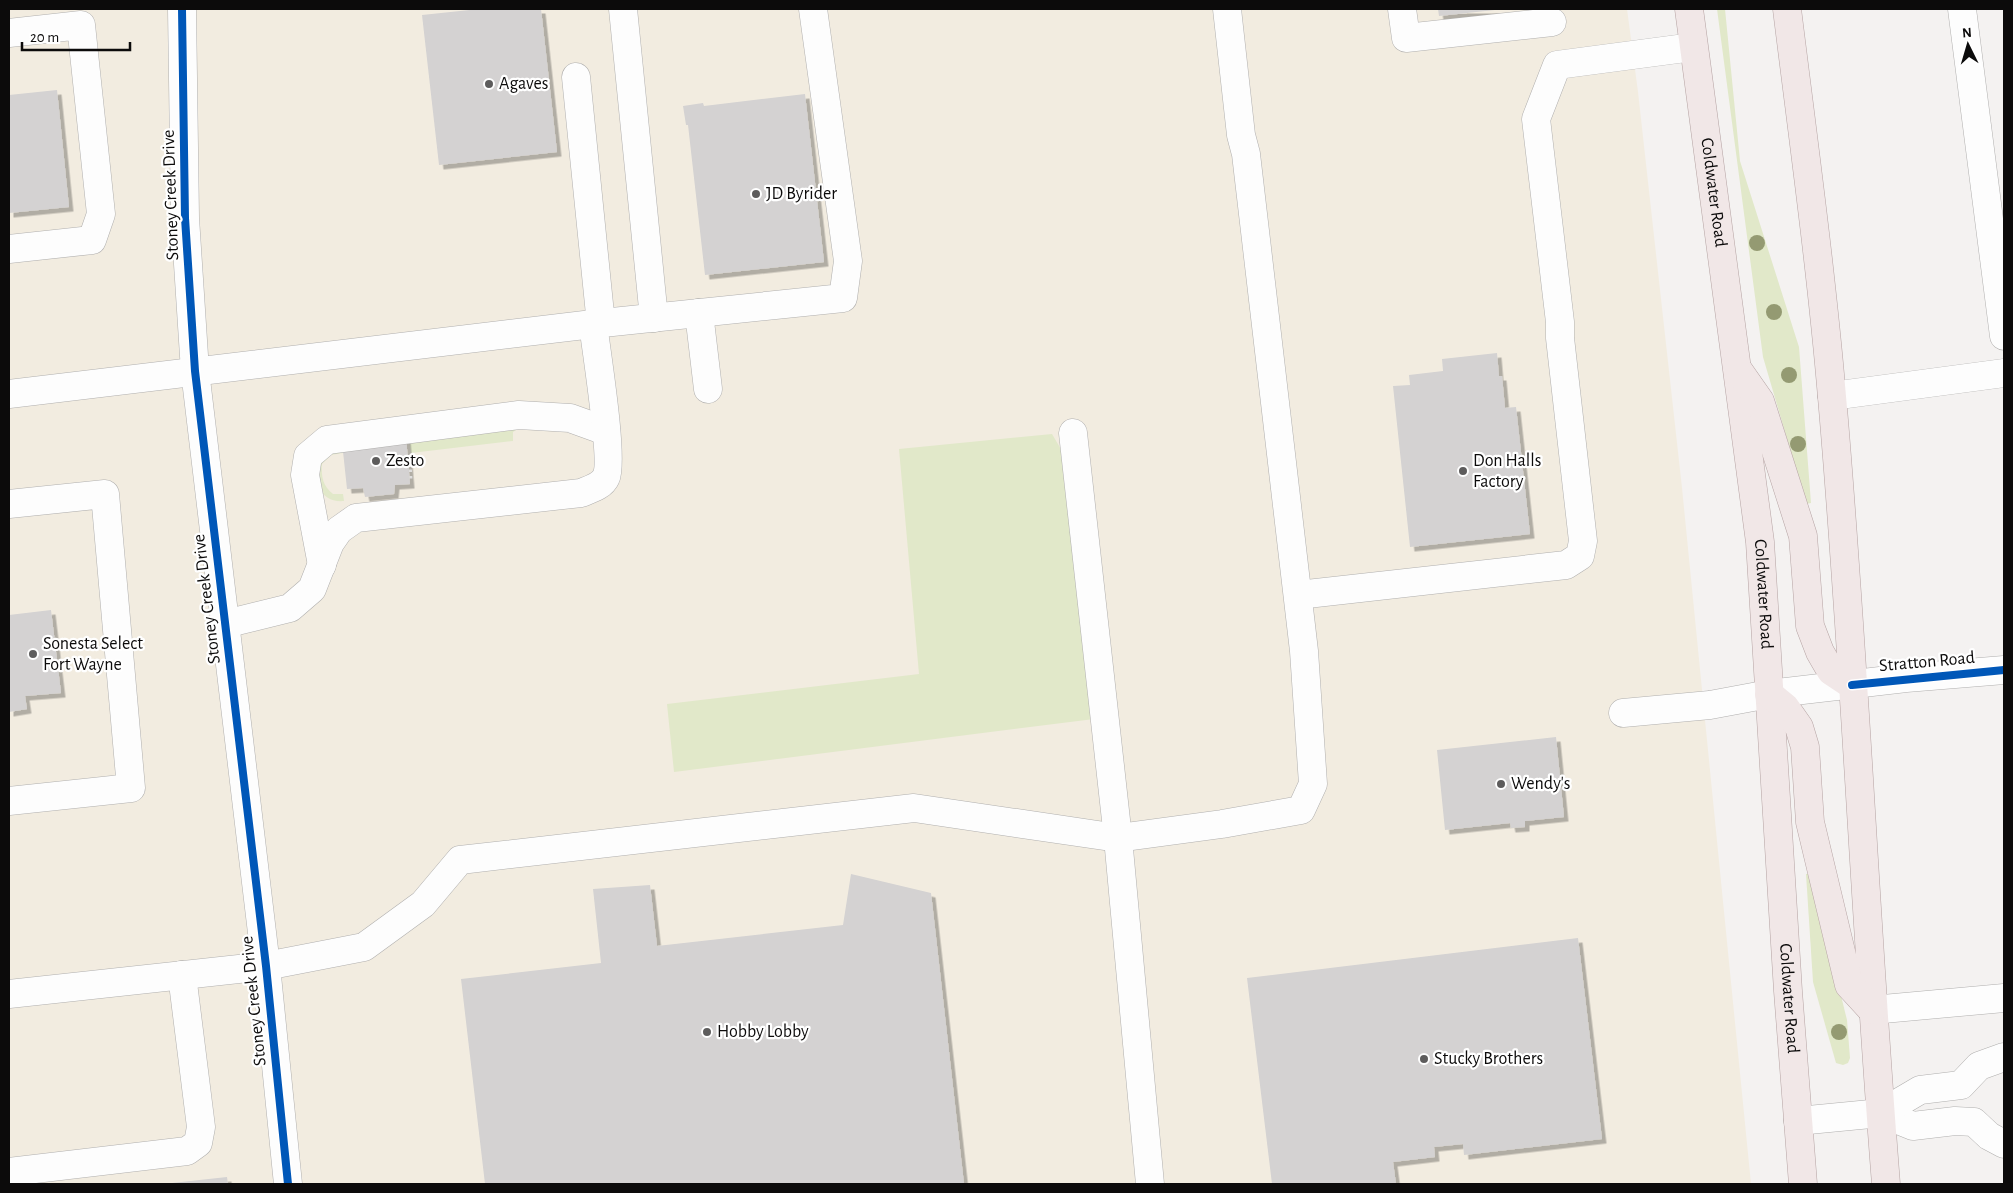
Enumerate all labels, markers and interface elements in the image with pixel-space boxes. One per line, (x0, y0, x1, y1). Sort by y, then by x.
scale bar (22, 20, 130, 52)
north arrow (1943, 20, 1993, 70)
text: N (1961, 26, 1972, 40)
text: 20 m (30, 30, 59, 45)
place label: Agaves (499, 75, 548, 93)
marker: Agaves (483, 78, 495, 90)
street label: Stoney Creek Drive (160, 129, 182, 261)
street label: Coldwater Road (1697, 137, 1730, 248)
place label: JD Byrider (766, 185, 837, 203)
marker: JD Byrider (750, 188, 762, 200)
place label: Zesto (386, 452, 424, 470)
place label: Don Halls Factory (1473, 452, 1541, 491)
marker: Zesto (370, 455, 382, 467)
marker: Don Halls Factory (1457, 465, 1469, 477)
street label: Stoney Creek Drive (190, 533, 224, 665)
street label: Coldwater Road (1751, 539, 1776, 650)
place label: Sonesta Select Fort Wayne (43, 635, 143, 674)
marker: Sonesta Select Fort Wayne (27, 648, 39, 660)
street label: Stratton Road (1878, 649, 1976, 675)
place label: Wendy's (1511, 775, 1571, 793)
marker: Wendy's (1495, 778, 1507, 790)
street label: Stoney Creek Drive (238, 935, 270, 1067)
street label: Coldwater Road (1776, 943, 1802, 1054)
place label: Hobby Lobby (717, 1023, 809, 1041)
marker: Hobby Lobby (701, 1026, 713, 1038)
place label: Stucky Brothers (1434, 1050, 1543, 1068)
marker: Stucky Brothers (1418, 1053, 1430, 1065)

